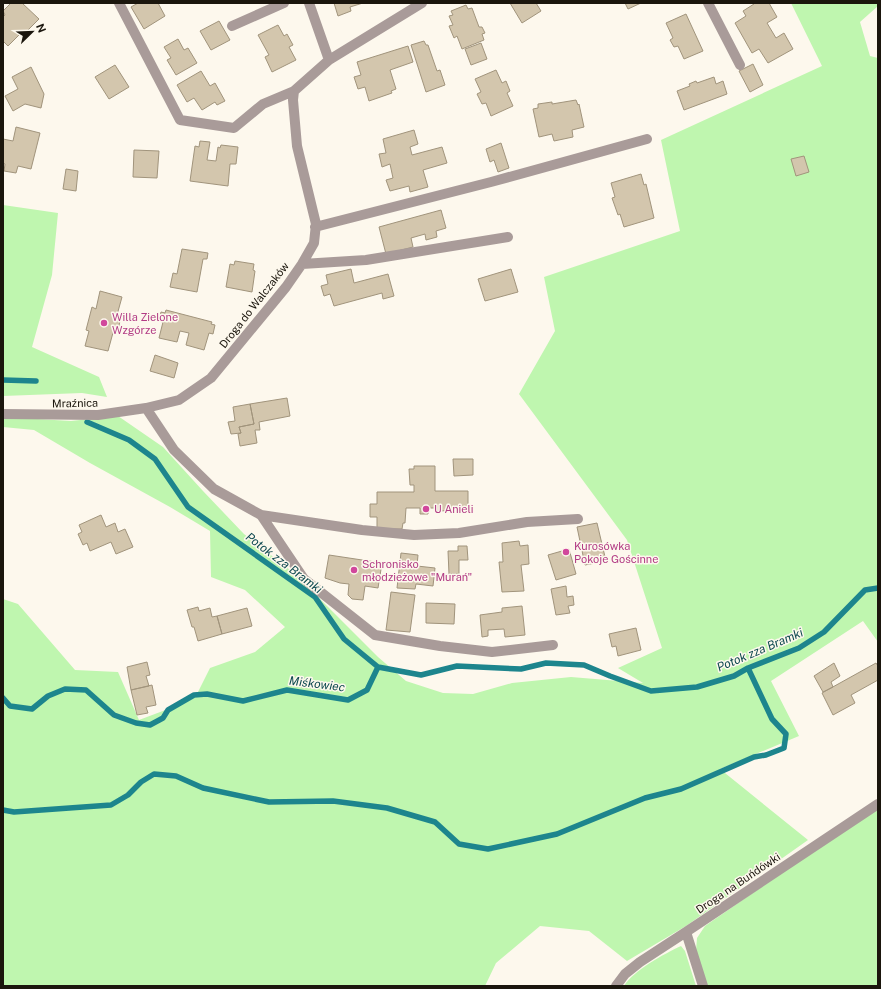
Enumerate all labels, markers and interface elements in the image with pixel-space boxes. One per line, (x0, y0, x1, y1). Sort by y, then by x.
north arrow (12, 12, 52, 52)
text: N (34, 22, 48, 34)
street label: Droga do Walczaków (217, 259, 291, 350)
place label: Willa Zielone Wzgórze (112, 311, 178, 336)
marker: Willa Zielone Wzgórze (99, 318, 109, 328)
street label: Mraźnica (52, 397, 98, 409)
place label: U Anieli (434, 503, 474, 515)
marker: U Anieli (421, 504, 431, 514)
water label: Potok zza Bramki (243, 530, 325, 596)
place label: Kurosówka Pokoje Gościnne (574, 540, 658, 565)
marker: Kurosówka Pokoje Gościnne (561, 547, 571, 557)
place label: Schronisko młodzieżowe "Murań" (362, 558, 472, 583)
marker: Schronisko młodzieżowe "Murań" (349, 565, 359, 575)
water label: Potok zza Bramki (715, 626, 805, 674)
water label: Miśkowiec (288, 674, 346, 694)
street label: Droga na Buńdówki (694, 850, 782, 916)

